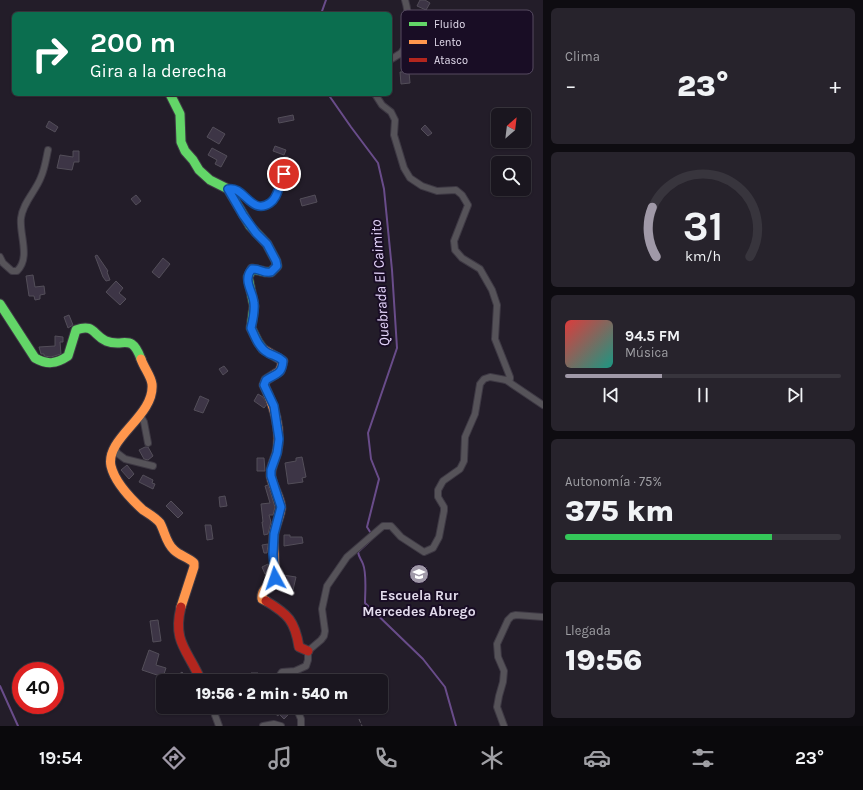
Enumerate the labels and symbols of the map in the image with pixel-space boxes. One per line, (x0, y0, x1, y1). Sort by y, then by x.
legend (401, 10, 533, 74)
text: Fluido (434, 18, 465, 31)
text: Lento (434, 36, 462, 49)
text: Atasco (434, 54, 468, 67)
north arrow (491, 108, 531, 148)
pin (267, 157, 301, 191)
water label: Quebrada El Caimito (367, 218, 393, 347)
position arrow (254, 557, 296, 599)
school or university icon: Escuela Rur Mercedes Abrego (408, 563, 430, 585)
place label: Escuela Rur Mercedes Abrego (362, 587, 476, 620)
speed limit sign: 40 (12, 662, 64, 714)

